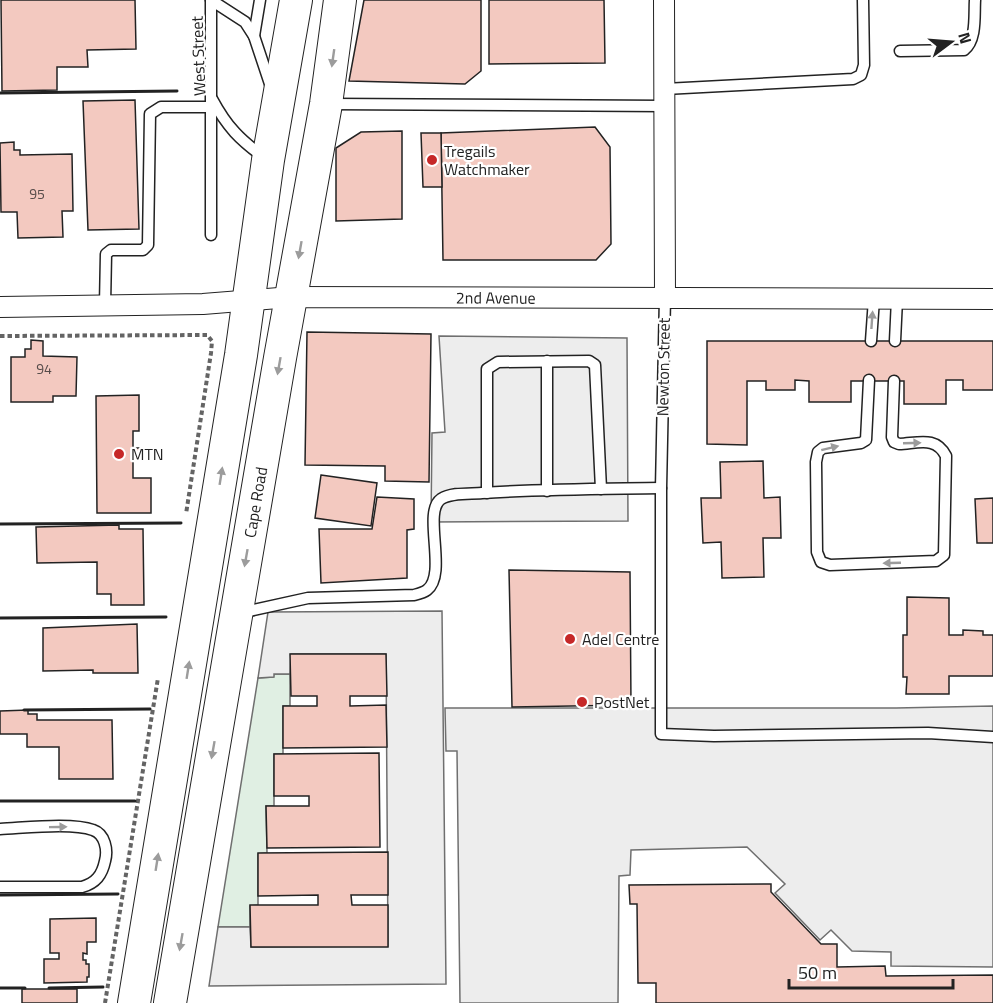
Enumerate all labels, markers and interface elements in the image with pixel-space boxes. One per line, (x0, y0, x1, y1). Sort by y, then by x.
north arrow (921, 12, 981, 72)
street label: West Street (185, 15, 211, 96)
text: N (952, 29, 978, 47)
one-way arrow (328, 49, 337, 68)
place label: Tregails Watchmaker (444, 139, 530, 181)
marker: Tregails Watchmaker (425, 153, 439, 167)
house number: 95 (29, 183, 45, 204)
one-way arrow (295, 241, 304, 260)
street label: 2nd Avenue (456, 285, 536, 310)
one-way arrow (867, 310, 877, 329)
street label: Newton Street (650, 317, 676, 416)
one-way arrow (274, 356, 283, 375)
house number: 94 (36, 358, 52, 379)
one-way arrow (902, 439, 921, 448)
place label: MTN (131, 442, 164, 466)
one-way arrow (821, 442, 839, 452)
marker: MTN (112, 447, 126, 461)
street label: Cape Road (238, 465, 273, 539)
one-way arrow (216, 466, 225, 485)
one-way arrow (241, 548, 250, 567)
one-way arrow (883, 558, 902, 568)
place label: Adel Centre (582, 627, 659, 651)
marker: Adel Centre (563, 632, 577, 646)
one-way arrow (184, 660, 193, 679)
place label: PostNet (594, 690, 650, 714)
marker: PostNet (575, 695, 589, 709)
one-way arrow (209, 741, 218, 760)
one-way arrow (49, 822, 68, 832)
one-way arrow (152, 853, 161, 872)
one-way arrow (176, 933, 185, 952)
scale bar (789, 952, 952, 990)
text: 50 m (798, 959, 837, 986)

